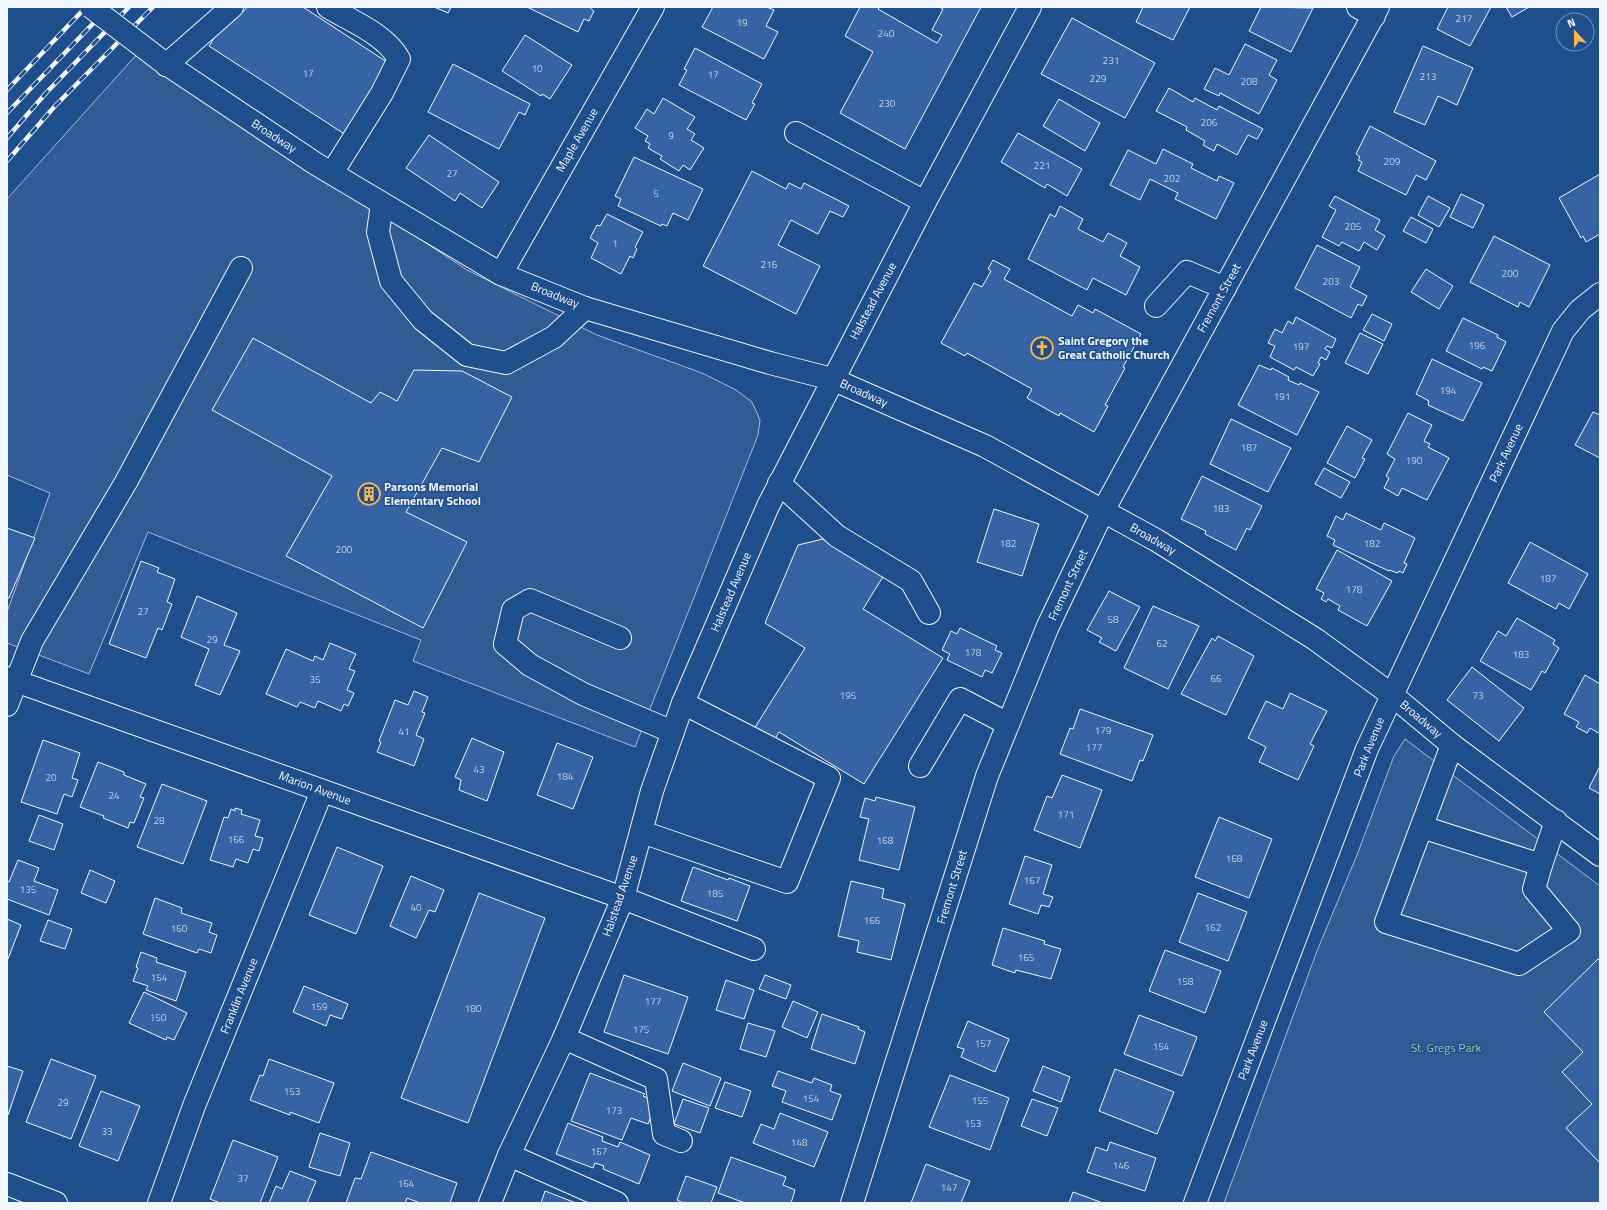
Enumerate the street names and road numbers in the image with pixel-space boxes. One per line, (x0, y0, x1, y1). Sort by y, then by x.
street label: Maple Avenue (550, 104, 603, 175)
street label: Broadway (248, 114, 301, 158)
street label: Halstead Avenue (844, 259, 901, 343)
street label: Fremont Street (1192, 259, 1246, 336)
street label: Broadway (528, 276, 583, 313)
street label: Broadway (837, 374, 892, 412)
street label: Park Avenue (1484, 420, 1528, 485)
street label: Broadway (1126, 518, 1180, 560)
street label: Fremont Street (1043, 545, 1093, 624)
street label: Halstead Avenue (705, 549, 756, 635)
street label: Broadway (1396, 695, 1447, 742)
street label: Park Avenue (1348, 714, 1389, 780)
street label: Marion Avenue (276, 766, 354, 809)
street label: Fremont Street (931, 847, 972, 926)
street label: Halstead Avenue (597, 852, 642, 939)
street label: Franklin Avenue (215, 955, 262, 1037)
street label: Park Avenue (1232, 1017, 1273, 1083)

